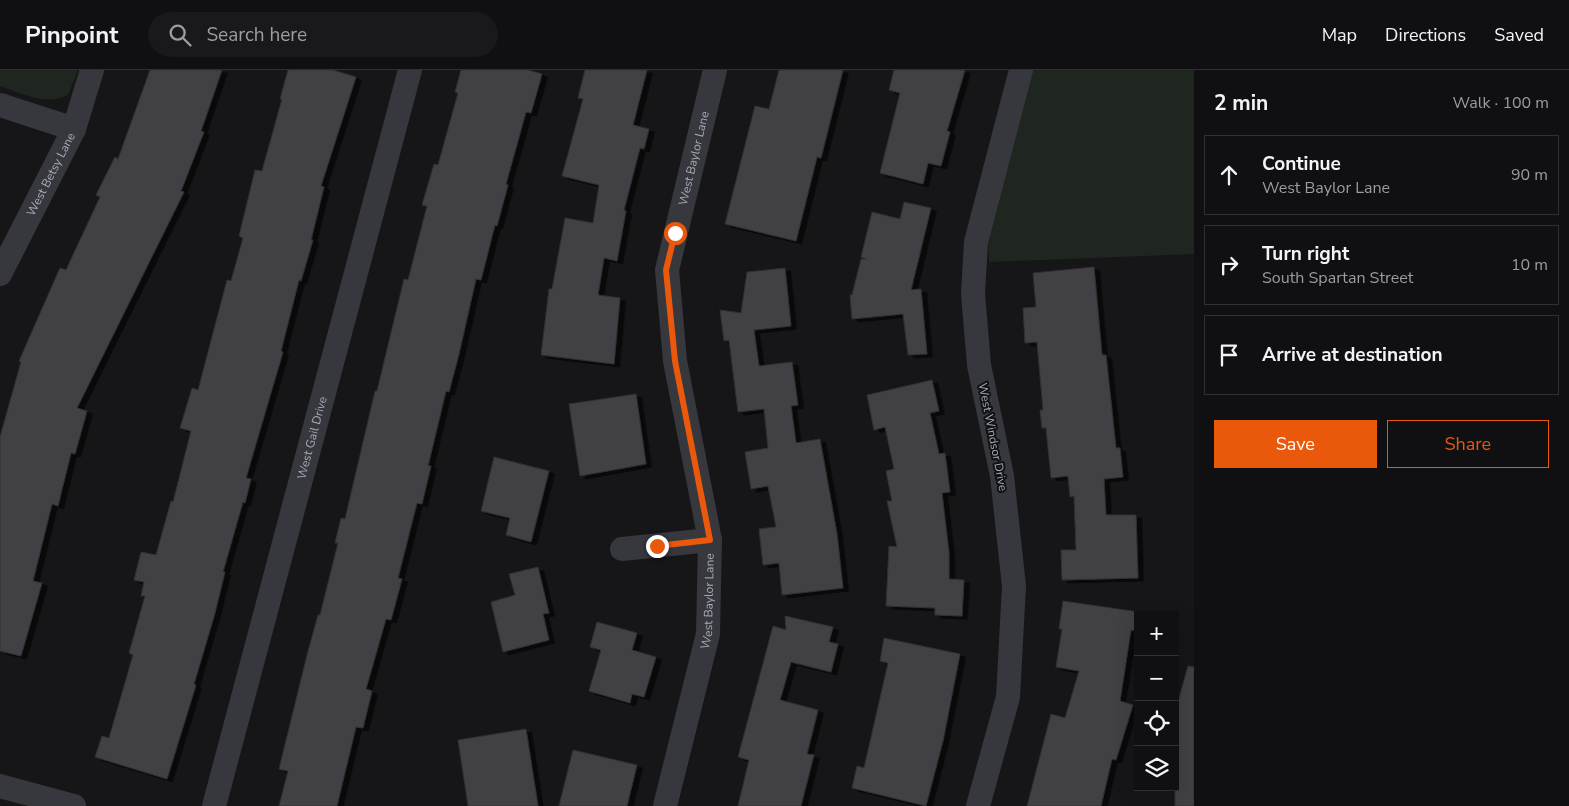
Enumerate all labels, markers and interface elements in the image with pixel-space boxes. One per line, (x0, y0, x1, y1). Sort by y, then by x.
search box (148, 12, 498, 57)
text: Pinpoint (25, 19, 118, 51)
icon: search (166, 21, 194, 49)
text: Search here (206, 22, 307, 48)
text: Map (1322, 23, 1357, 47)
text: Directions (1385, 23, 1466, 47)
text: Saved (1494, 23, 1544, 47)
text: 2 min (1214, 89, 1268, 117)
text: Walk · 100 m (1453, 92, 1549, 114)
street label: West Baylor Lane (675, 110, 713, 207)
street label: West Betsy Lane (23, 130, 79, 219)
text: Continue (1262, 151, 1341, 177)
icon: ahead (1215, 161, 1243, 189)
text: 90 m (1511, 164, 1548, 186)
text: West Baylor Lane (1262, 177, 1390, 199)
route start (664, 222, 687, 245)
text: Turn right (1262, 241, 1349, 267)
icon: right (1215, 251, 1243, 279)
text: 10 m (1511, 254, 1548, 276)
text: South Spartan Street (1262, 267, 1413, 289)
icon: arrive (1215, 341, 1243, 369)
text: Arrive at destination (1262, 342, 1443, 368)
street label: West Windsor Drive (975, 381, 1011, 493)
street label: West Gail Drive (293, 395, 331, 481)
button: Save (1214, 420, 1377, 468)
button: Share (1387, 420, 1549, 468)
route end (646, 535, 669, 558)
street label: West Baylor Lane (697, 553, 718, 651)
map controls (1134, 611, 1179, 791)
button: + (1134, 611, 1179, 656)
button: − (1134, 656, 1179, 701)
button: locate (1134, 701, 1179, 746)
button: layers (1134, 746, 1179, 791)

